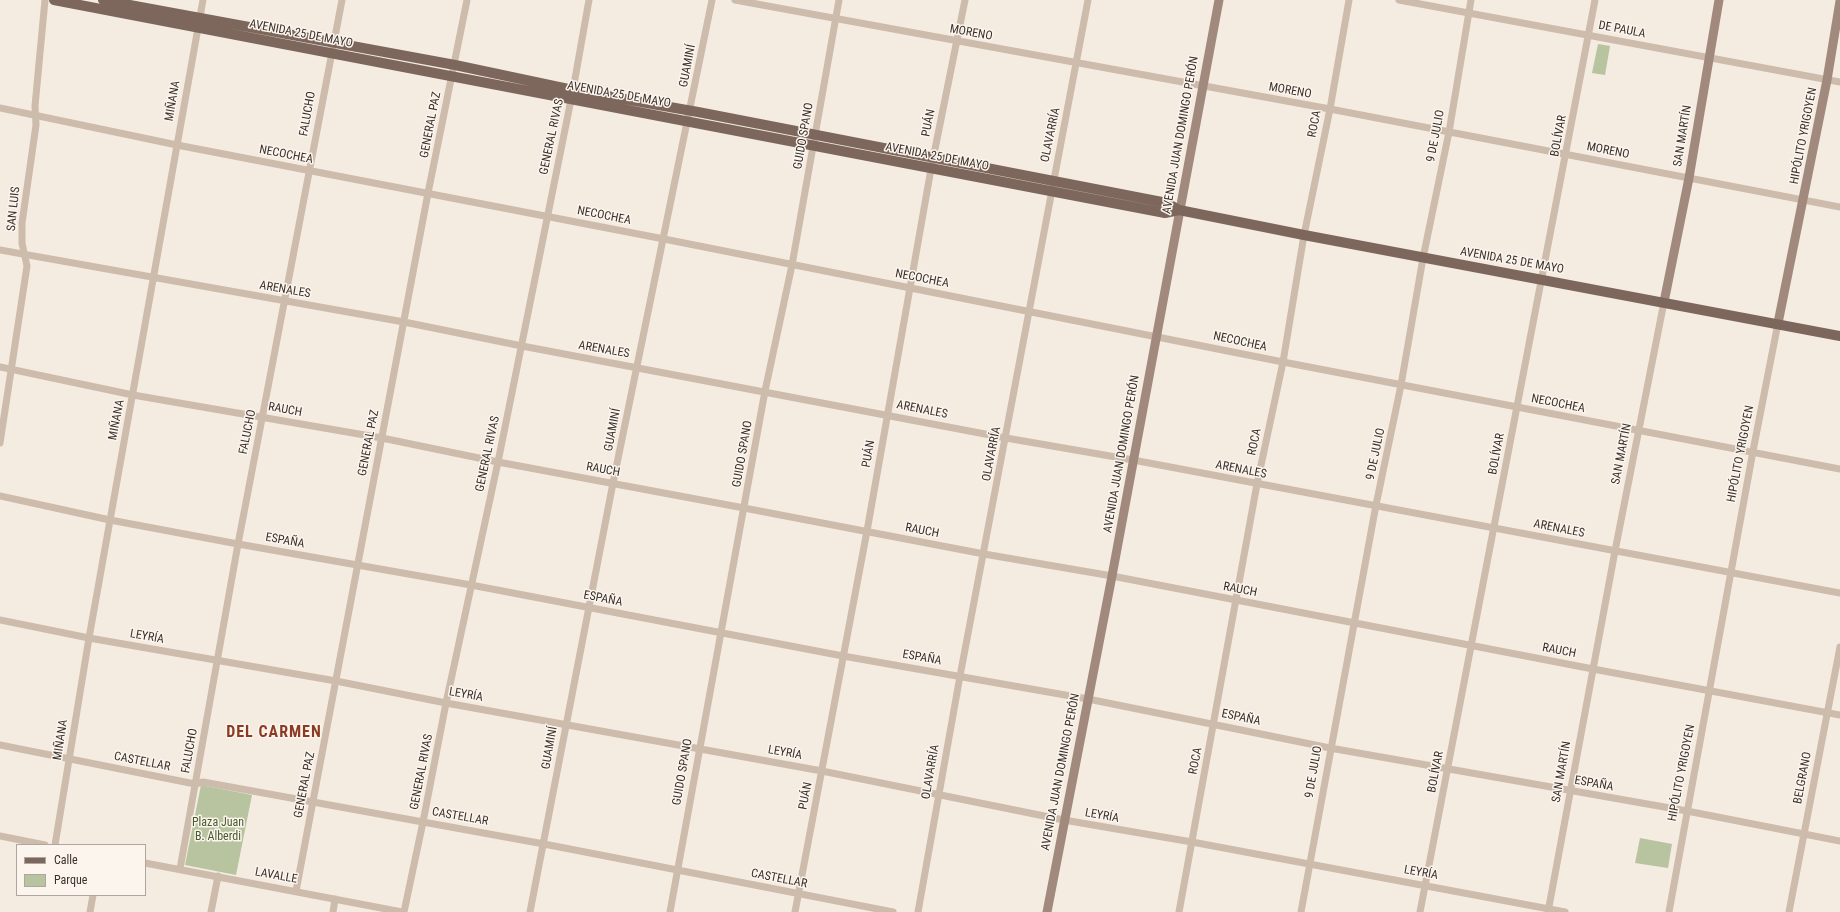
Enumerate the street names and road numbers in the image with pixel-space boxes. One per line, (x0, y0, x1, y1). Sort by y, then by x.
street label: AVENIDA 25 DE MAYO (248, 17, 354, 51)
street label: DE PAULA (1597, 18, 1647, 42)
street label: MORENO (948, 22, 994, 44)
street label: GUAMINÍ (677, 43, 699, 89)
street label: AVENIDA JUAN DOMINGO PERÓN (1160, 55, 1202, 215)
street label: AVENIDA 25 DE MAYO (566, 79, 672, 111)
street label: MIÑANA (162, 80, 184, 122)
street label: MORENO (1267, 80, 1313, 102)
street label: HIPÓLITO YRIGOYEN (1788, 86, 1820, 186)
street label: FALUCHO (297, 90, 319, 138)
street label: GENERAL PAZ (418, 91, 444, 159)
street label: GENERAL RIVAS (537, 98, 567, 176)
street label: GUIDO SPANO (791, 102, 817, 170)
street label: SAN MARTÍN (1671, 104, 1695, 168)
street label: OLAVARRÍA (1038, 106, 1064, 164)
street label: PUÁN (919, 108, 939, 138)
street label: ROCA (1305, 109, 1325, 139)
street label: 9 DE JULIO (1424, 109, 1448, 163)
street label: BOLÍVAR (1548, 114, 1570, 158)
street label: AVENIDA 25 DE MAYO (884, 140, 990, 174)
street label: MORENO (1585, 140, 1631, 162)
street label: NECOCHEA (258, 143, 314, 167)
street label: SAN LUIS (5, 186, 23, 232)
street label: NECOCHEA (576, 204, 632, 228)
street label: AVENIDA 25 DE MAYO (1459, 245, 1565, 277)
street label: NECOCHEA (894, 267, 950, 291)
street label: ARENALES (258, 278, 312, 302)
street label: NECOCHEA (1212, 329, 1268, 355)
street label: ARENALES (577, 338, 631, 362)
street label: AVENIDA JUAN DOMINGO PERÓN (1101, 374, 1143, 534)
street label: NECOCHEA (1530, 392, 1586, 416)
street label: ARENALES (895, 398, 949, 422)
street label: MIÑANA (106, 399, 128, 441)
street label: RAUCH (267, 400, 303, 420)
street label: HIPÓLITO YRIGOYEN (1725, 404, 1757, 504)
street label: GUAMINÍ (602, 407, 624, 453)
street label: FALUCHO (237, 408, 259, 456)
street label: GENERAL PAZ (356, 409, 382, 477)
street label: GENERAL RIVAS (473, 415, 503, 493)
street label: GUIDO SPANO (730, 420, 756, 488)
street label: SAN MARTÍN (1609, 422, 1635, 486)
street label: OLAVARRÍA (980, 425, 1004, 483)
street label: ROCA (1245, 427, 1265, 457)
street label: 9 DE JULIO (1363, 427, 1389, 481)
street label: BOLÍVAR (1486, 432, 1508, 476)
street label: PUÁN (860, 439, 878, 469)
street label: ARENALES (1214, 458, 1268, 482)
street label: RAUCH (585, 460, 621, 480)
street label: ARENALES (1532, 517, 1586, 541)
street label: RAUCH (904, 521, 940, 541)
street label: ESPAÑA (264, 530, 306, 552)
street label: RAUCH (1222, 580, 1258, 600)
street label: ESPAÑA (582, 588, 624, 610)
street label: LEYRÍA (129, 627, 165, 647)
street label: RAUCH (1541, 641, 1577, 661)
street label: ESPAÑA (901, 647, 943, 669)
street label: LEYRÍA (448, 685, 484, 705)
street label: AVENIDA JUAN DOMINGO PERÓN (1039, 692, 1083, 852)
street label: ESPAÑA (1220, 707, 1262, 729)
street label: MIÑANA (51, 719, 71, 761)
street label: HIPÓLITO YRIGOYEN (1666, 723, 1698, 823)
street label: GUAMINÍ (539, 726, 561, 770)
street label: FALUCHO (179, 727, 201, 775)
street label: GENERAL RIVAS (408, 733, 436, 811)
street label: GUIDO SPANO (670, 738, 696, 806)
street label: SAN MARTÍN (1550, 740, 1574, 804)
street label: LEYRÍA (767, 743, 803, 763)
street label: OLAVARRÍA (919, 743, 943, 801)
street label: 9 DE JULIO (1302, 745, 1326, 799)
street label: ROCA (1186, 746, 1206, 776)
street label: CASTELLAR (113, 749, 171, 775)
street label: BOLÍVAR (1425, 750, 1447, 794)
street label: GENERAL PAZ (292, 751, 318, 819)
street label: BELGRANO (1791, 751, 1815, 805)
street label: ESPAÑA (1573, 773, 1615, 795)
street label: PUÁN (796, 781, 816, 811)
street label: CASTELLAR (431, 805, 489, 829)
street label: LEYRÍA (1084, 806, 1120, 826)
street label: LEYRÍA (1403, 863, 1439, 883)
street label: LAVALLE (254, 865, 298, 887)
street label: CASTELLAR (750, 866, 808, 892)

